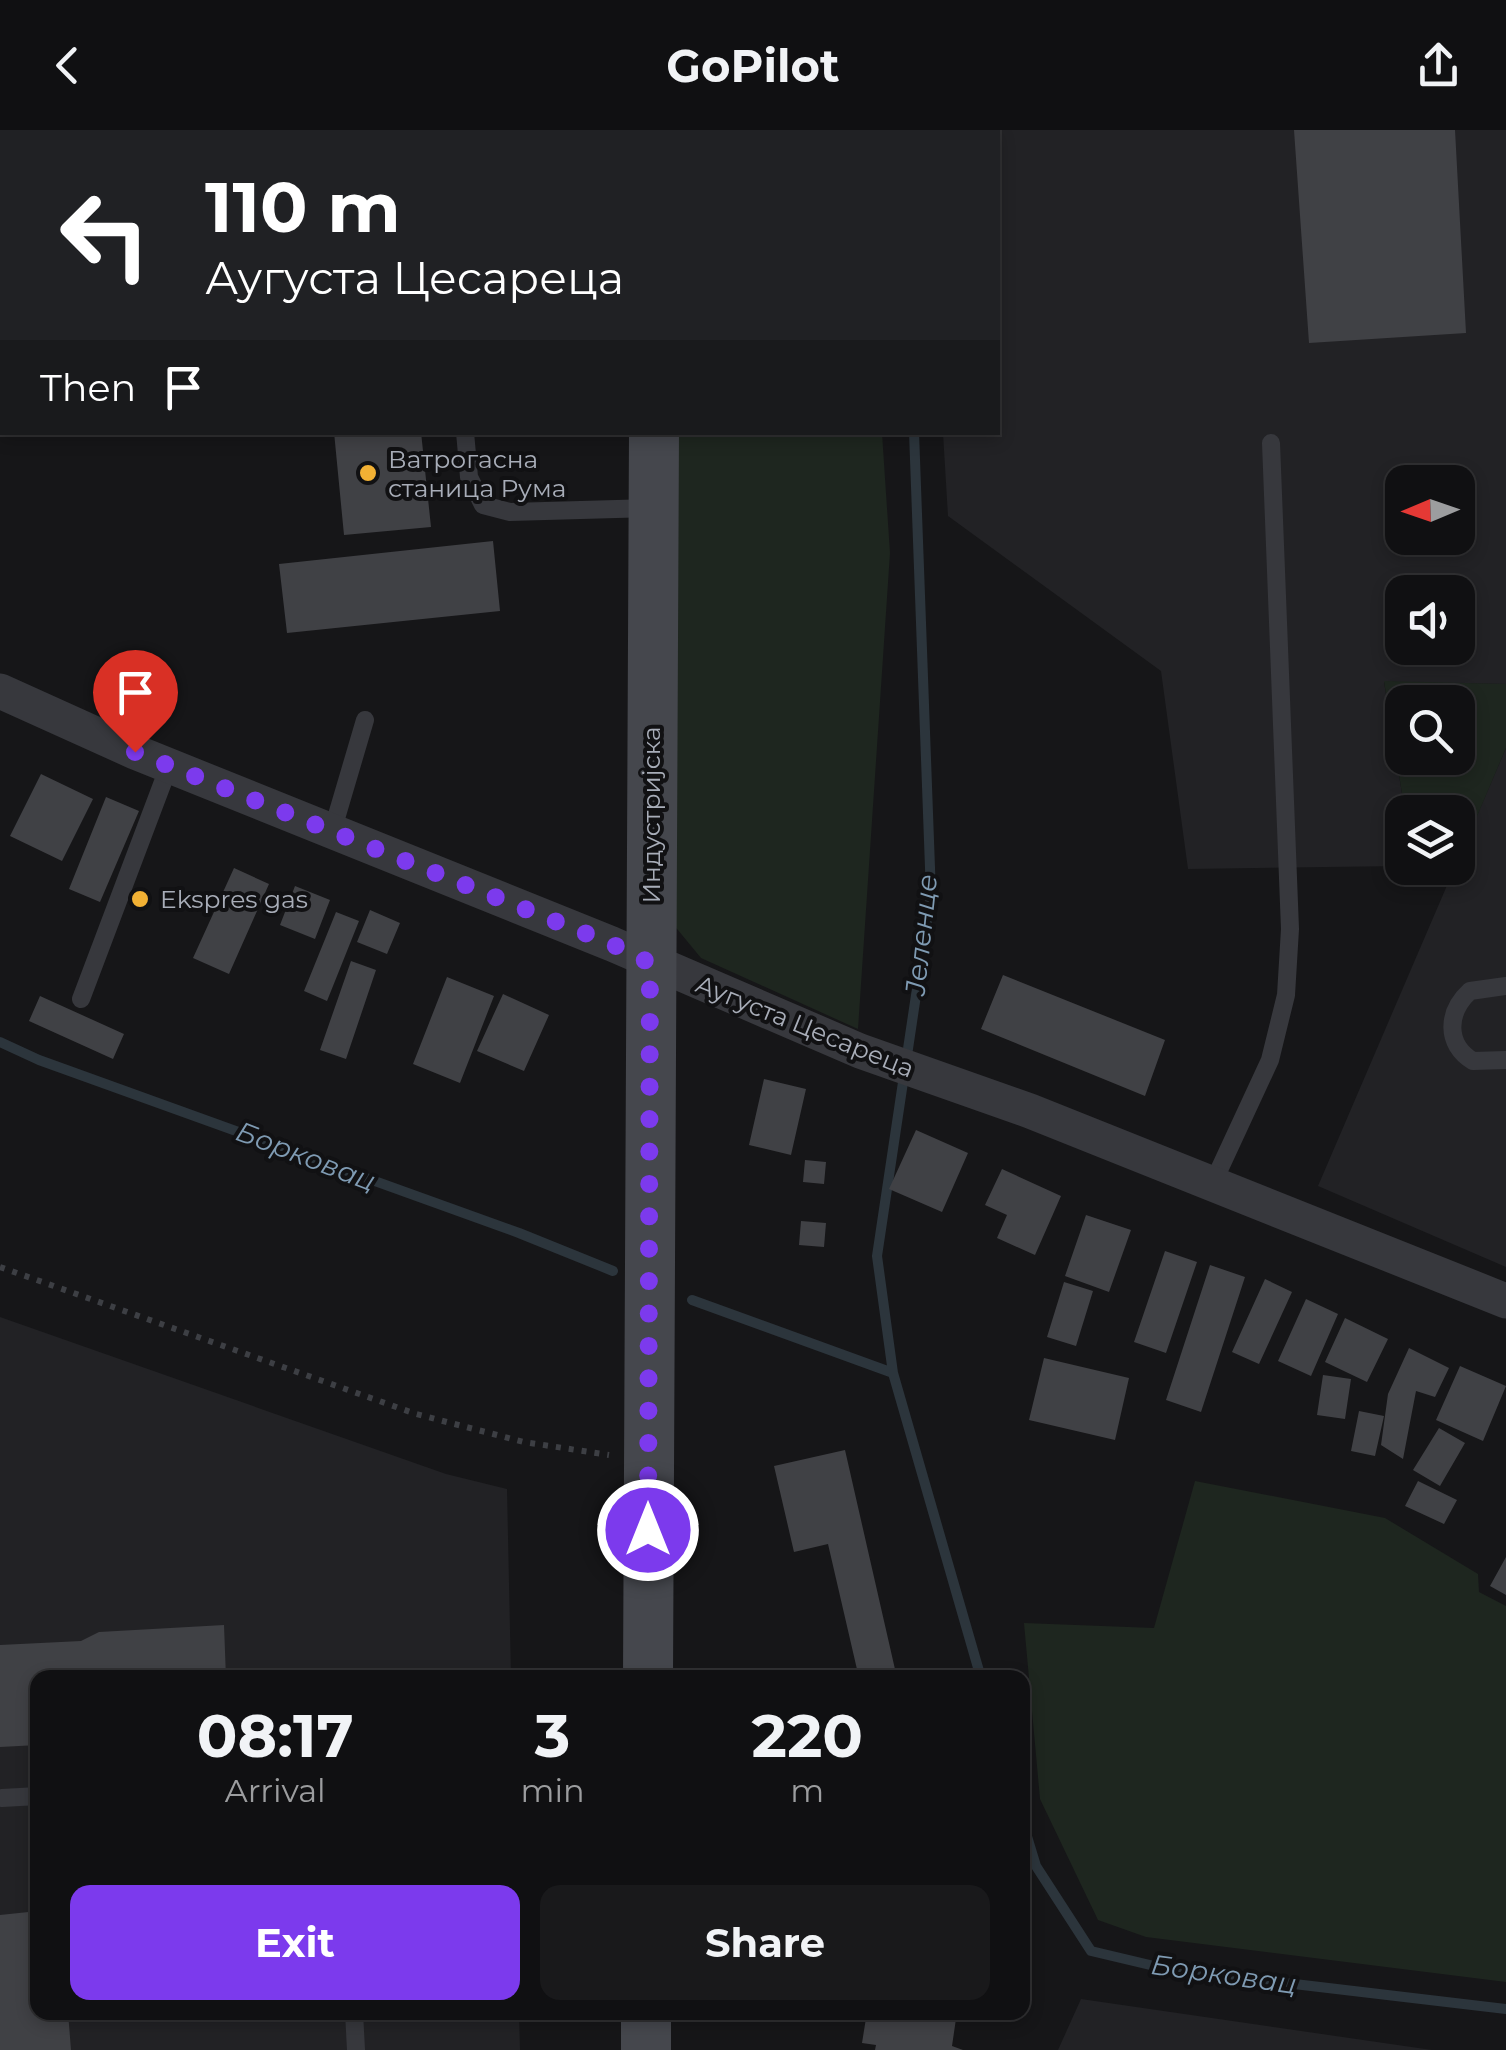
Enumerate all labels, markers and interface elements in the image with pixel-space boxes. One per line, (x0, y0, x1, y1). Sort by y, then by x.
icon: back (40, 38, 95, 93)
text: GoPilot (666, 38, 840, 93)
icon: share (1411, 38, 1466, 93)
text: 110 m (205, 164, 401, 250)
icon: left (40, 170, 170, 300)
text: Аугуста Цесареца (205, 250, 624, 305)
icon: arrive (156, 360, 211, 415)
text: Then (40, 364, 136, 411)
place label: Ватрогасна станица Рума (388, 444, 566, 503)
marker: Ватрогасна станица Рума (357, 462, 379, 484)
north arrow (1385, 465, 1475, 555)
map controls (1385, 465, 1475, 885)
button: sound (1385, 575, 1475, 665)
pin (93, 650, 178, 753)
icon: arrive (108, 665, 163, 720)
button: search (1385, 685, 1475, 775)
street label: Индустријска (636, 726, 666, 904)
button: layers (1385, 795, 1475, 885)
water label: Јеленце (898, 872, 944, 999)
place label: Ekspres gas (160, 884, 308, 914)
marker: Ekspres gas (129, 888, 151, 910)
street label: Аугуста Цесареца (691, 968, 919, 1084)
water label: Борковац (231, 1114, 381, 1198)
position arrow (596, 1478, 700, 1582)
text: 08:17 (197, 1699, 354, 1772)
text: 3 (535, 1699, 570, 1772)
text: 220 (752, 1699, 863, 1772)
text: Arrival (225, 1771, 326, 1810)
text: min (521, 1771, 585, 1810)
text: m (790, 1771, 824, 1810)
button: Exit (70, 1885, 520, 2000)
button: Share (540, 1885, 990, 2000)
water label: Борковац (1149, 1947, 1299, 2001)

